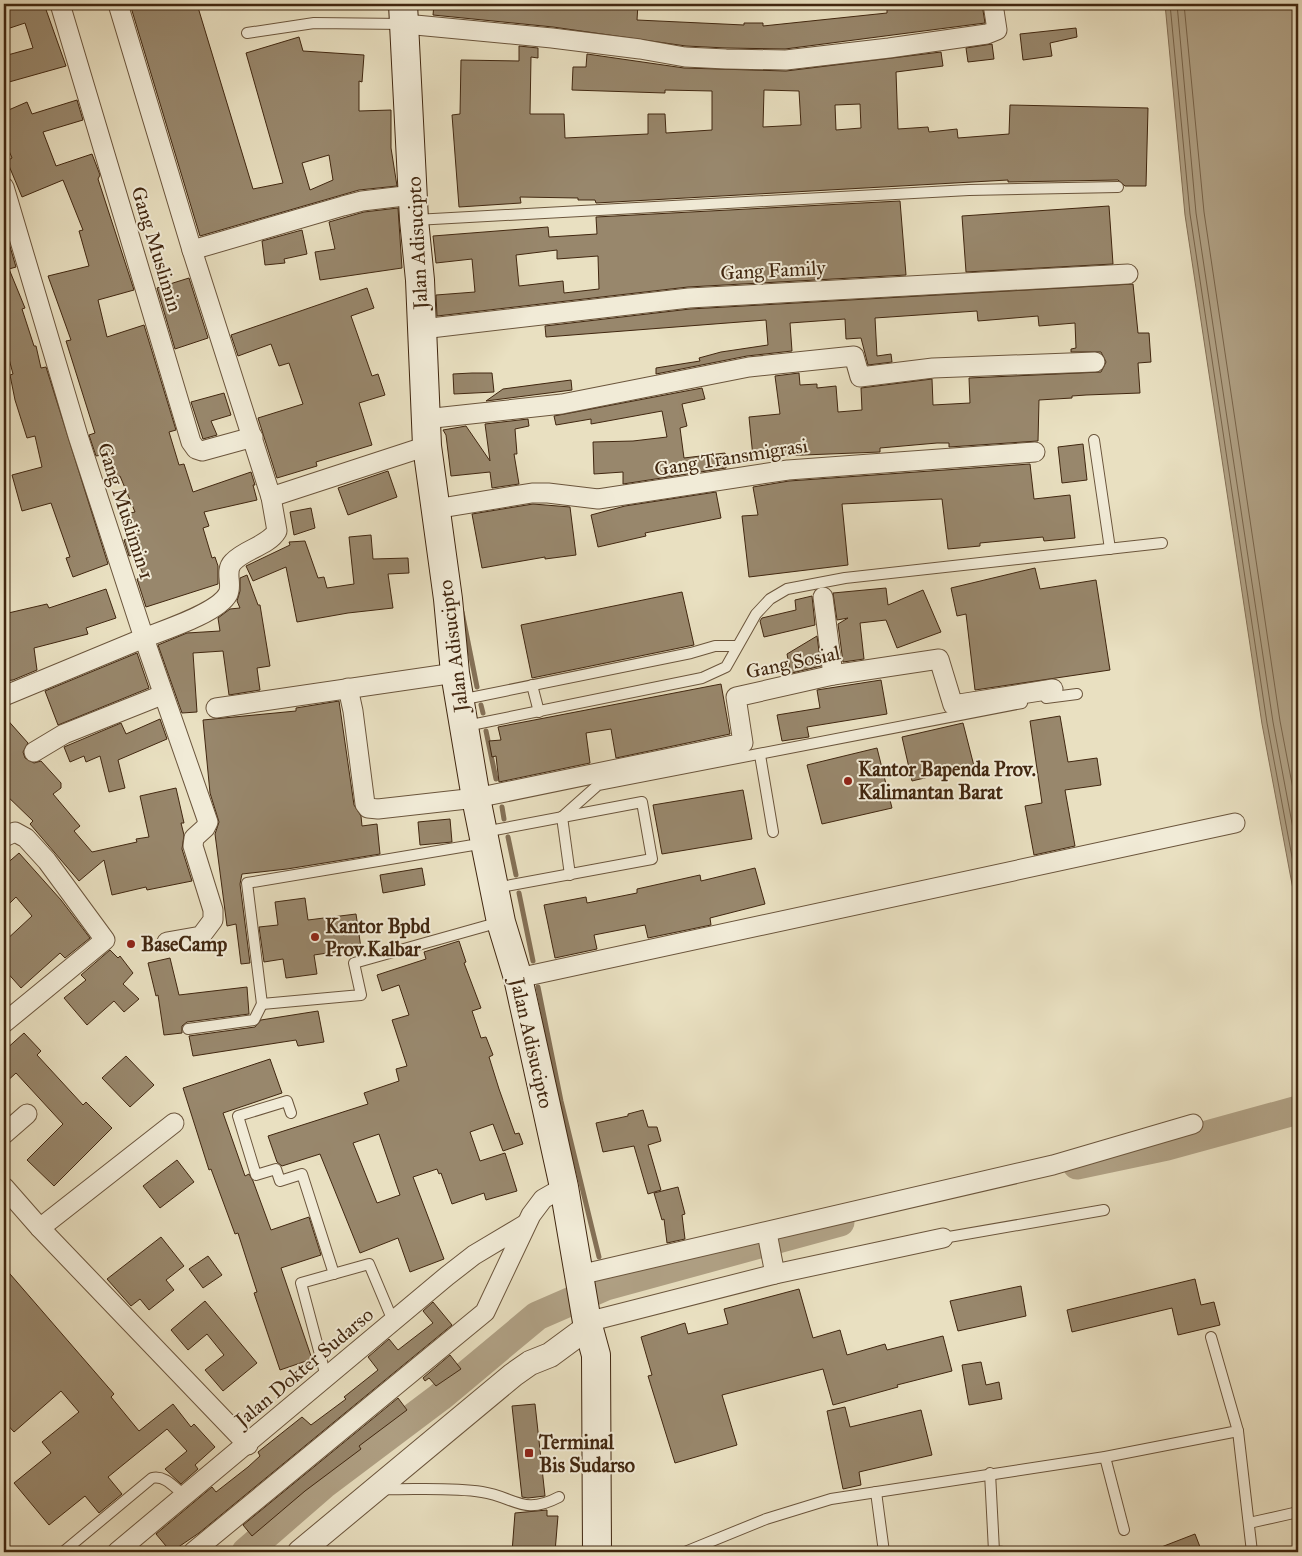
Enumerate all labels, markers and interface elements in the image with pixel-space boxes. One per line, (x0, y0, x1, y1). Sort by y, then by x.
street label: Jalan Adisucipto (402, 176, 434, 312)
street label: Gang Muslimin (126, 183, 188, 315)
street label: Gang Family (720, 255, 827, 286)
street label: Gang Transmigrasi (652, 433, 810, 482)
street label: Gang Muslimin 1 (92, 440, 159, 583)
street label: Jalan Adisucipto (433, 578, 474, 716)
street label: Gang Sosial (744, 640, 843, 685)
place label: Kantor Bapenda Prov. Kalimantan Barat (858, 757, 1036, 804)
marker: Kantor Bapenda Prov. Kalimantan Barat (842, 775, 854, 787)
place label: Kantor Bpbd Prov.Kalbar (325, 914, 431, 961)
marker: Kantor Bpbd Prov.Kalbar (309, 931, 321, 943)
place label: BaseCamp (141, 932, 227, 957)
marker: BaseCamp (125, 938, 137, 950)
street label: Jalan Adisucipto (504, 973, 559, 1111)
street label: Jalan Dokter Sudarso (228, 1302, 379, 1434)
place label: Terminal Bis Sudarso (538, 1430, 635, 1477)
marker: Terminal Bis Sudarso (523, 1447, 535, 1459)

